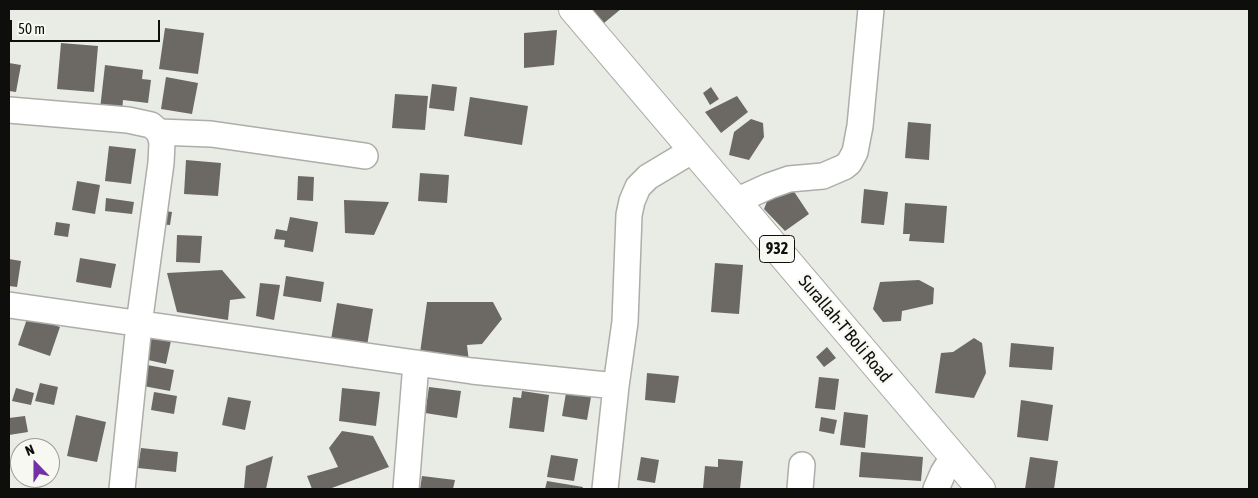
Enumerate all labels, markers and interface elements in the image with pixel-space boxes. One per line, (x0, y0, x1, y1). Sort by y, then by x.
scale bar (12, 10, 162, 42)
text: 50 m (18, 20, 45, 37)
road number: 932 (760, 235, 794, 262)
street label: Surallah-T'Boli Road (794, 271, 896, 387)
north arrow (10, 438, 60, 488)
text: N (23, 441, 37, 459)

